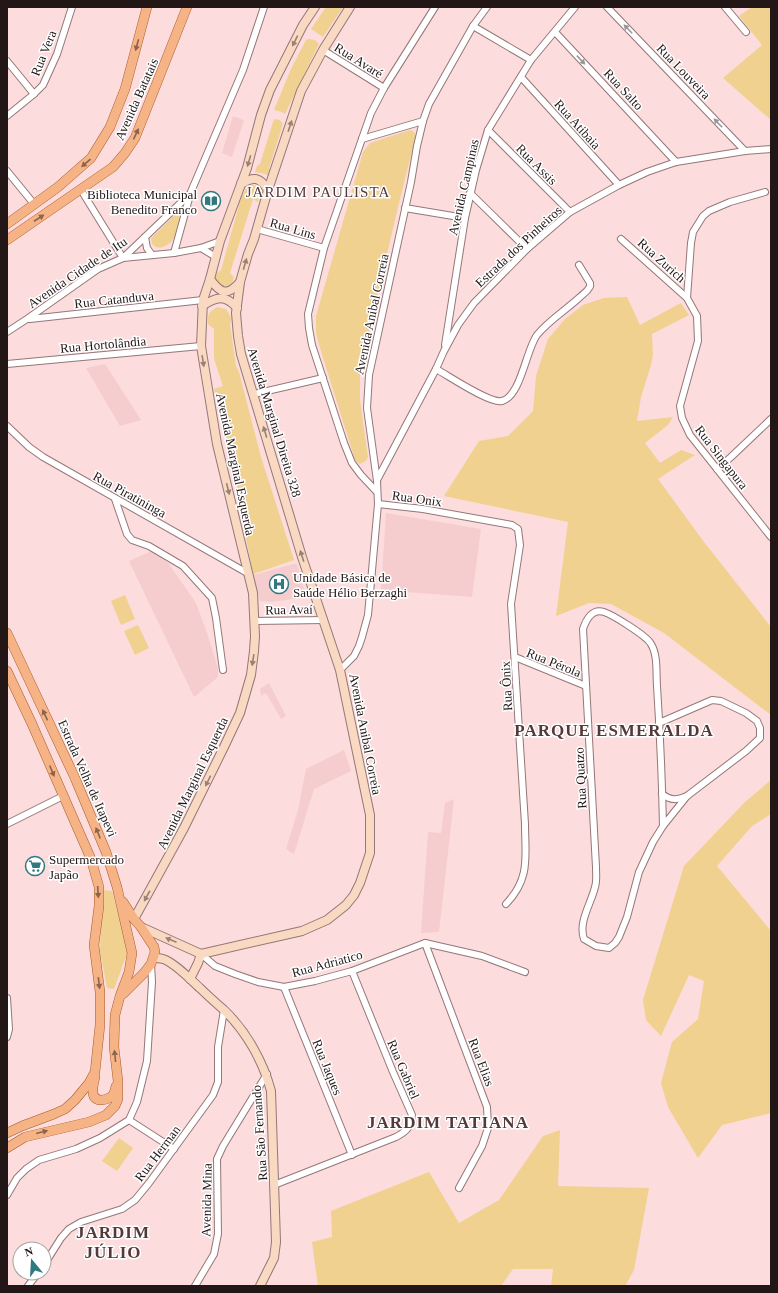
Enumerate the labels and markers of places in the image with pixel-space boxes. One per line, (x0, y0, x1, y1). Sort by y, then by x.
place label: Biblioteca Municipal Benedito Franco (87, 187, 197, 217)
library icon: Biblioteca Municipal Benedito Franco (200, 190, 222, 212)
place label: Unidade Básica de Saúde Hélio Berzaghi (293, 570, 407, 600)
hospital icon: Unidade Básica de Saúde Hélio Berzaghi (268, 573, 290, 595)
place label: Supermercado Japão (49, 852, 124, 882)
supermarket icon: Supermercado Japão (24, 855, 46, 877)

